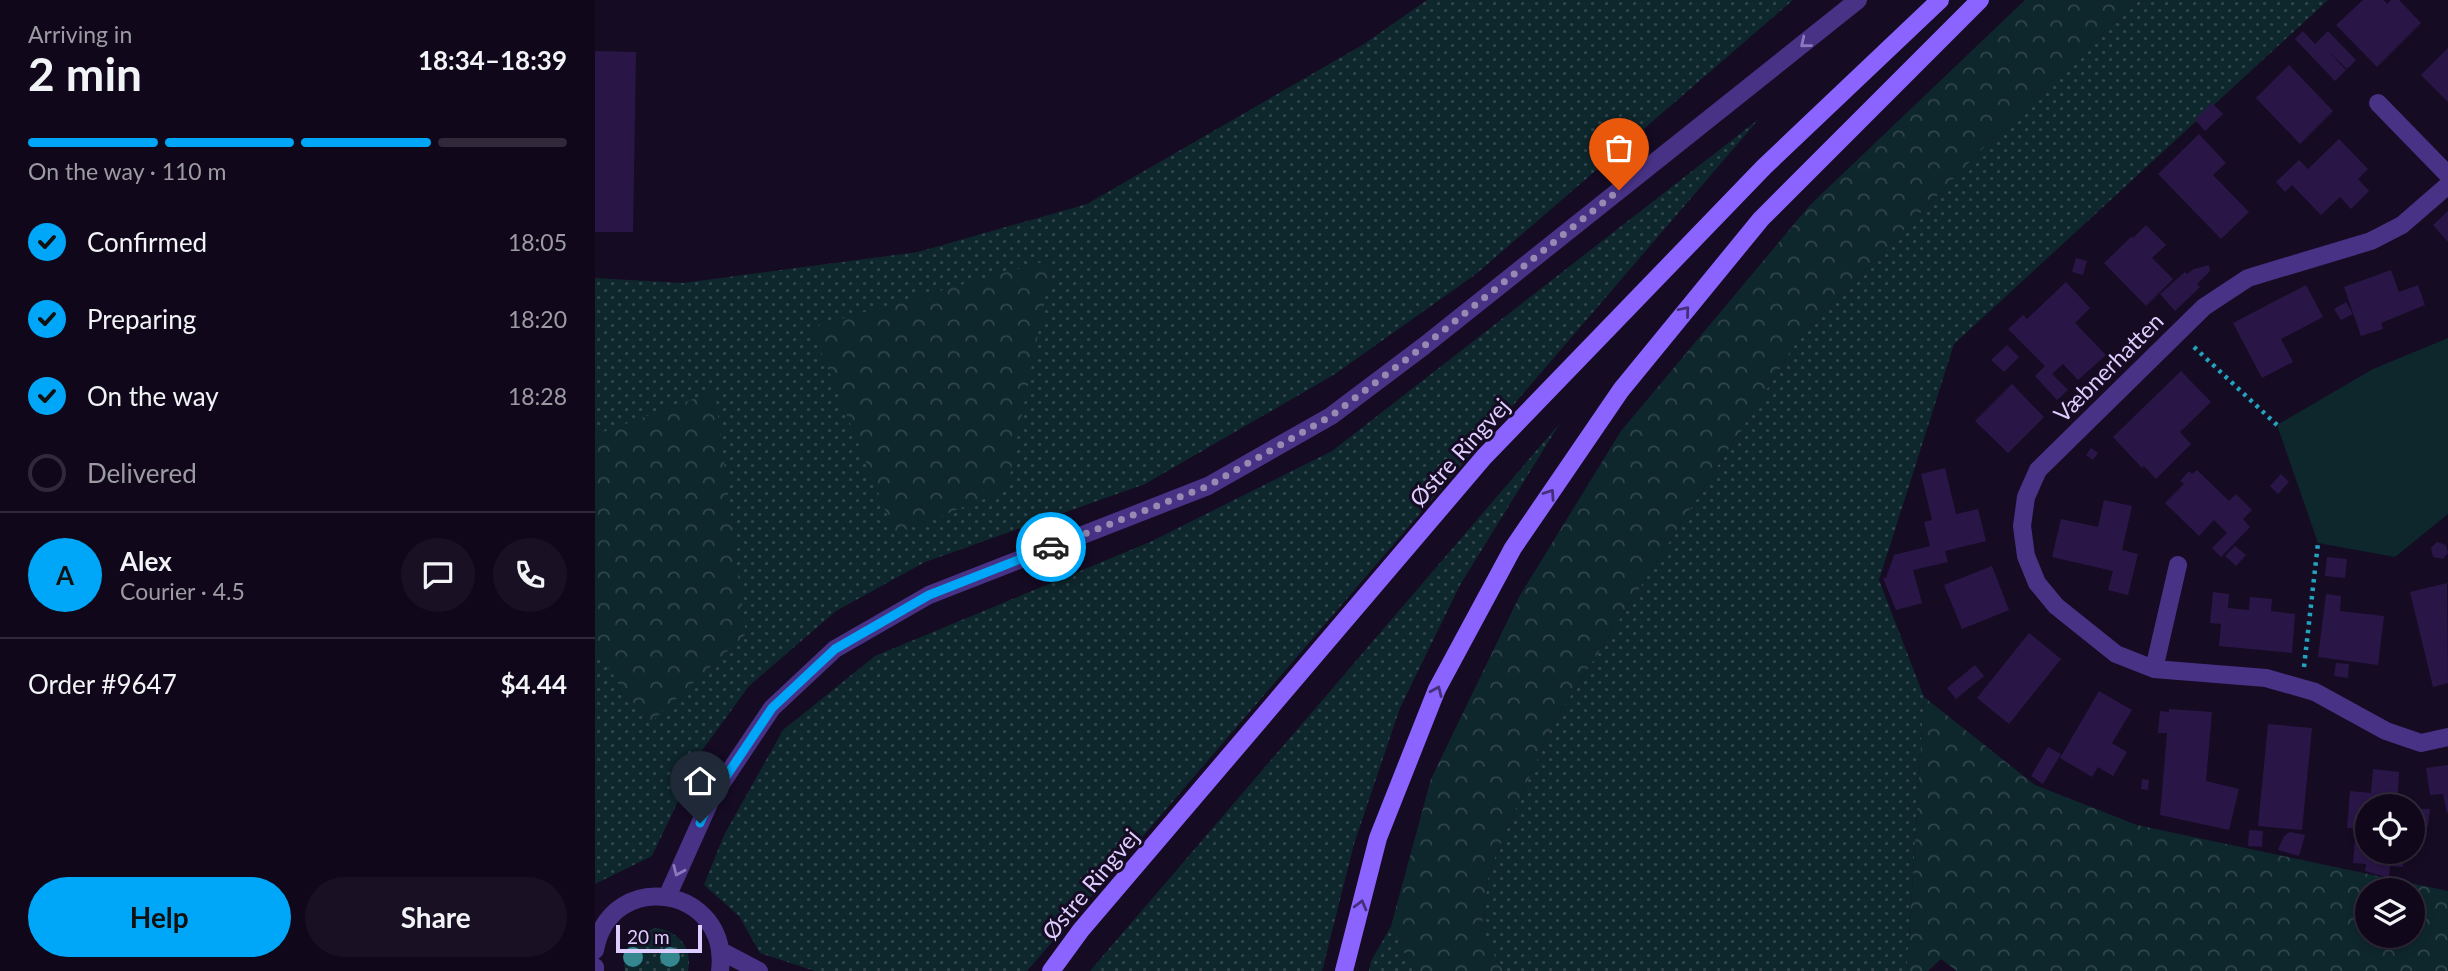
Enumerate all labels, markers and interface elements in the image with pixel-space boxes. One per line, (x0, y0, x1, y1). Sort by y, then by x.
text: Arriving in (28, 20, 132, 48)
one-way arrow (1800, 34, 1812, 47)
text: 18:34–18:39 (418, 44, 567, 76)
text: 2 min (28, 46, 142, 101)
pin (1589, 118, 1649, 190)
icon: bag (1600, 129, 1638, 167)
text: On the way · 110 m (28, 157, 227, 185)
icon: check (28, 223, 66, 261)
text: Confirmed (87, 226, 207, 258)
text: 18:05 (508, 228, 567, 256)
icon: check (28, 300, 66, 338)
text: Preparing (87, 303, 196, 335)
text: 18:20 (508, 305, 567, 333)
street label: Væbnerhatten (2047, 306, 2169, 428)
one-way arrow (1677, 307, 1690, 319)
icon: check (28, 377, 66, 415)
text: On the way (87, 380, 219, 412)
text: 18:28 (508, 382, 567, 410)
street label: Østre Ringvej (1403, 392, 1515, 512)
text: Delivered (87, 457, 197, 489)
one-way arrow (1542, 489, 1554, 502)
courier (1016, 512, 1086, 582)
icon: car (1032, 528, 1070, 566)
button: chat (401, 538, 475, 612)
button: phone (493, 538, 567, 612)
text: Alex (120, 545, 172, 577)
text: A (56, 559, 74, 591)
text: Courier · 4.5 (120, 577, 245, 605)
text: Order #9647 (28, 668, 177, 700)
text: $4.44 (501, 668, 567, 700)
one-way arrow (1429, 686, 1443, 698)
pin (670, 751, 730, 823)
icon: home (681, 762, 719, 800)
map controls (2355, 794, 2425, 948)
button: locate (2355, 794, 2425, 864)
street label: Østre Ringvej (1036, 823, 1144, 945)
one-way arrow (672, 864, 686, 876)
button: Help (28, 877, 291, 957)
button: Share (305, 877, 567, 957)
button: layers (2355, 878, 2425, 948)
one-way arrow (1353, 899, 1367, 911)
scale bar (616, 922, 702, 954)
text: 20 m (627, 925, 670, 948)

